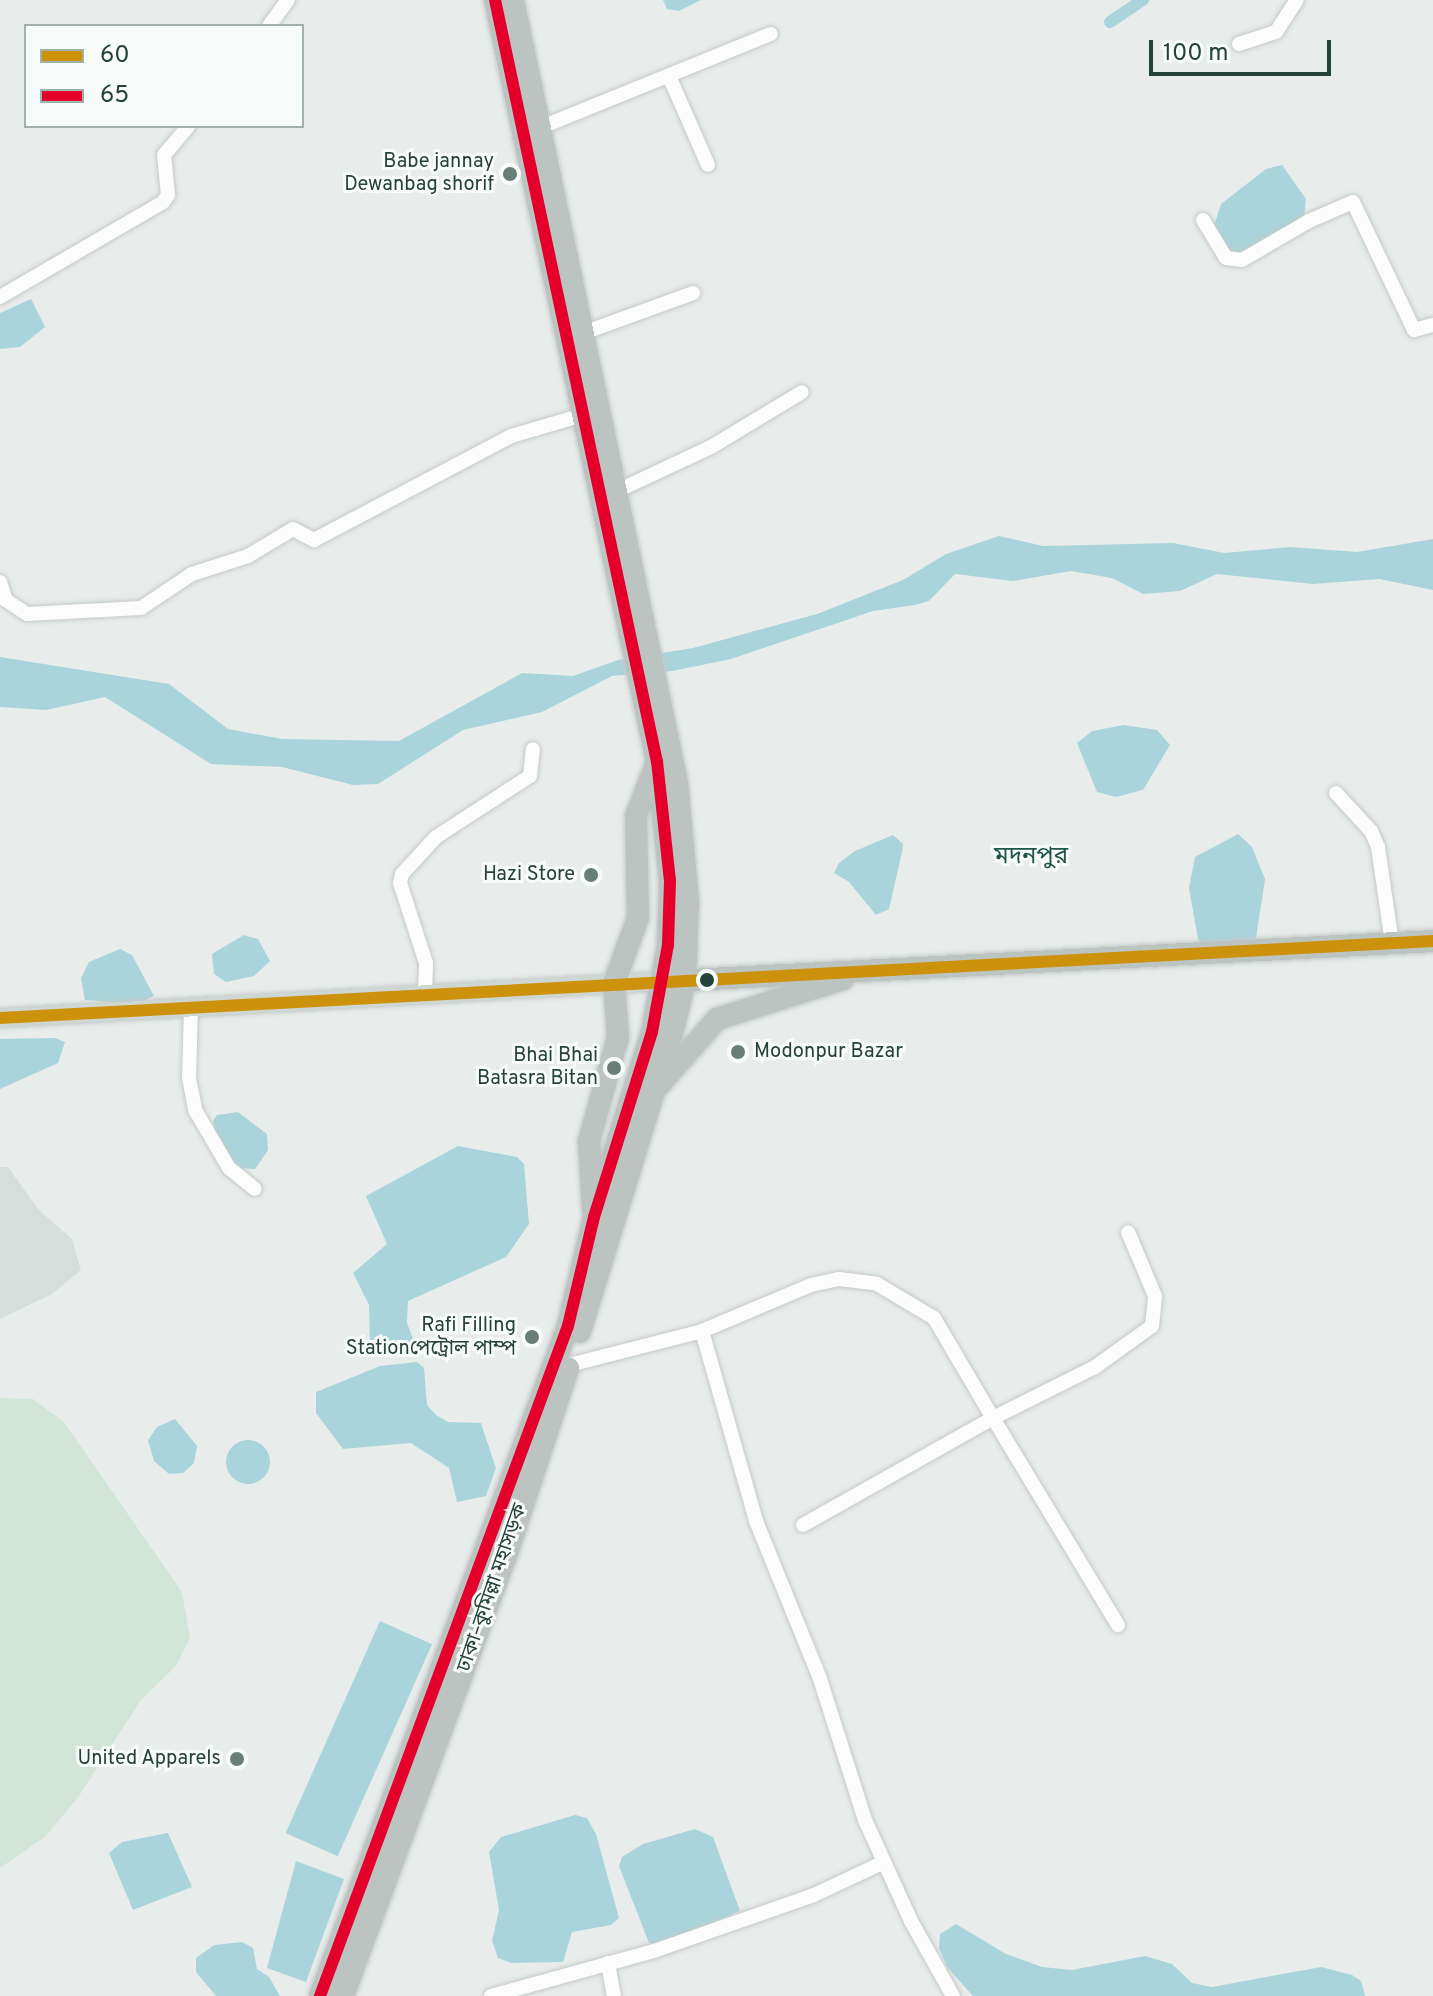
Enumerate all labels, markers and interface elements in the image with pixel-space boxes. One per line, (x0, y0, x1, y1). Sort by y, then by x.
legend (24, 24, 304, 128)
scale bar (1153, 24, 1335, 74)
text: 100 m (1163, 39, 1229, 69)
text: 60 (100, 41, 130, 71)
text: 65 (100, 81, 129, 111)
place label: Babe jannay Dewanbag shorif (344, 150, 494, 197)
marker: Babe jannay Dewanbag shorif (501, 165, 519, 183)
district label: মদনপুর (994, 844, 1068, 872)
place label: Hazi Store (483, 863, 575, 887)
marker: Hazi Store (582, 866, 600, 884)
unlabelled marker (699, 972, 715, 988)
place label: Modonpur Bazar (754, 1040, 903, 1064)
marker: Modonpur Bazar (729, 1043, 747, 1061)
place label: Bhai Bhai Batasra Bitan (477, 1044, 598, 1091)
marker: Bhai Bhai Batasra Bitan (605, 1059, 623, 1077)
place label: Rafi Filling Stationপেট্রোল পাম্প (346, 1314, 516, 1361)
marker: Rafi Filling Stationপেট্রোল পাম্প (523, 1328, 541, 1346)
street label: ঢাকা–কুমিল্লা মহাসড়ক (453, 1501, 533, 1675)
place label: United Apparels (77, 1747, 221, 1771)
marker: United Apparels (228, 1750, 246, 1768)

